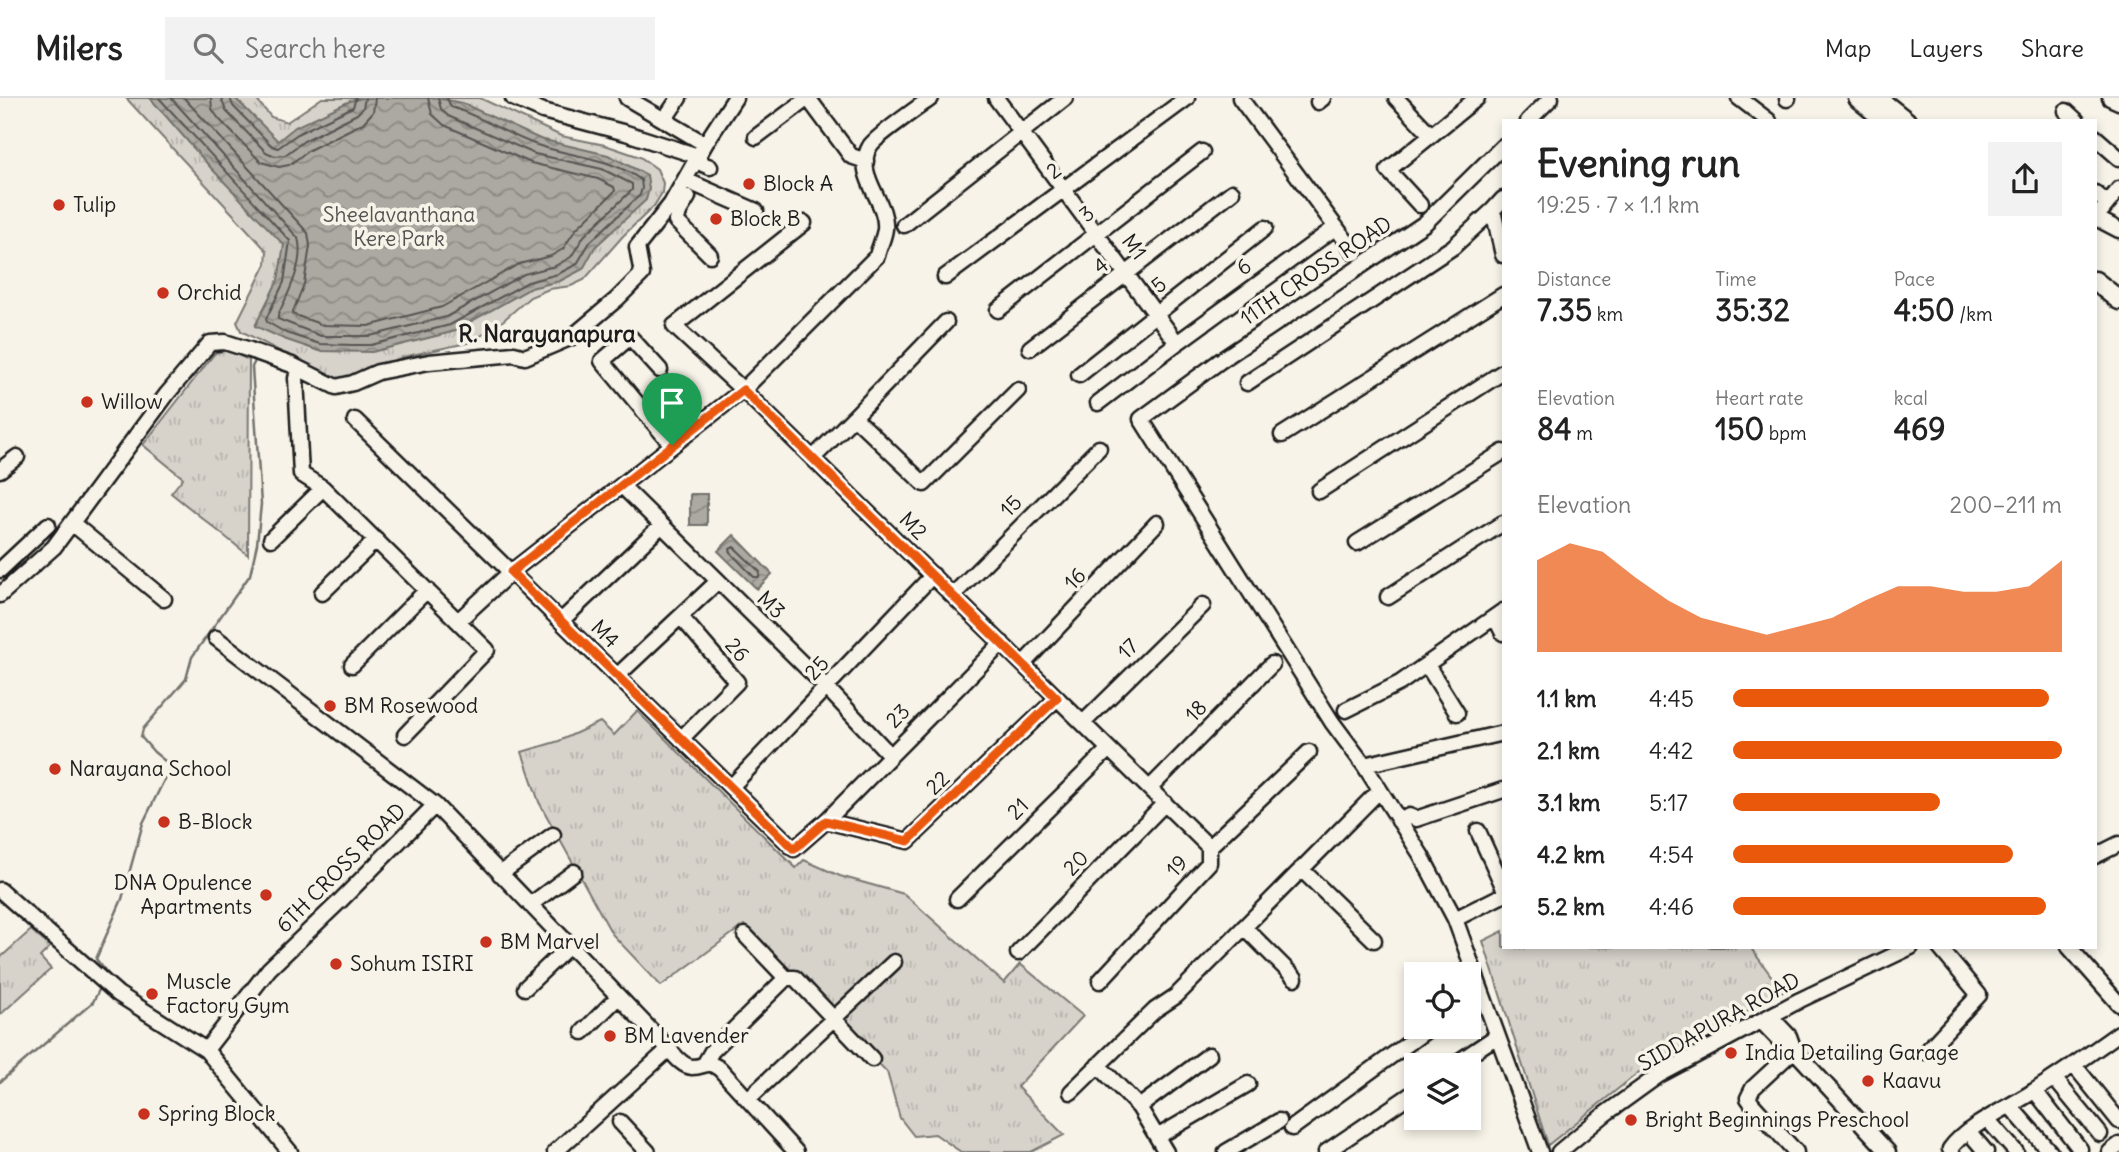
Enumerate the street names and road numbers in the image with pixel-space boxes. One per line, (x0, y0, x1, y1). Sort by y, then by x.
street label: 2 (1041, 156, 1066, 185)
street label: 3 (1074, 199, 1100, 228)
street label: 11TH CROSS ROAD (1235, 210, 1397, 331)
street label: M1 (1116, 228, 1153, 265)
street label: 4 (1088, 251, 1114, 280)
street label: 6 (1231, 252, 1257, 281)
street label: 5 (1146, 270, 1172, 299)
street label: 15 (994, 489, 1027, 522)
street label: M2 (894, 506, 933, 545)
street label: 16 (1058, 562, 1091, 595)
street label: M3 (752, 585, 791, 624)
street label: M4 (585, 614, 625, 654)
street label: 26 (719, 632, 755, 667)
street label: 17 (1112, 632, 1144, 665)
street label: 25 (799, 650, 835, 685)
street label: 18 (1179, 694, 1212, 727)
street label: 23 (880, 698, 915, 733)
street label: 22 (920, 765, 955, 800)
street label: 21 (1001, 792, 1034, 825)
street label: 6TH CROSS ROAD (270, 797, 411, 938)
street label: 20 (1057, 844, 1094, 881)
street label: 19 (1160, 849, 1193, 882)
street label: SIDDAPURA ROAD (1633, 966, 1804, 1077)

